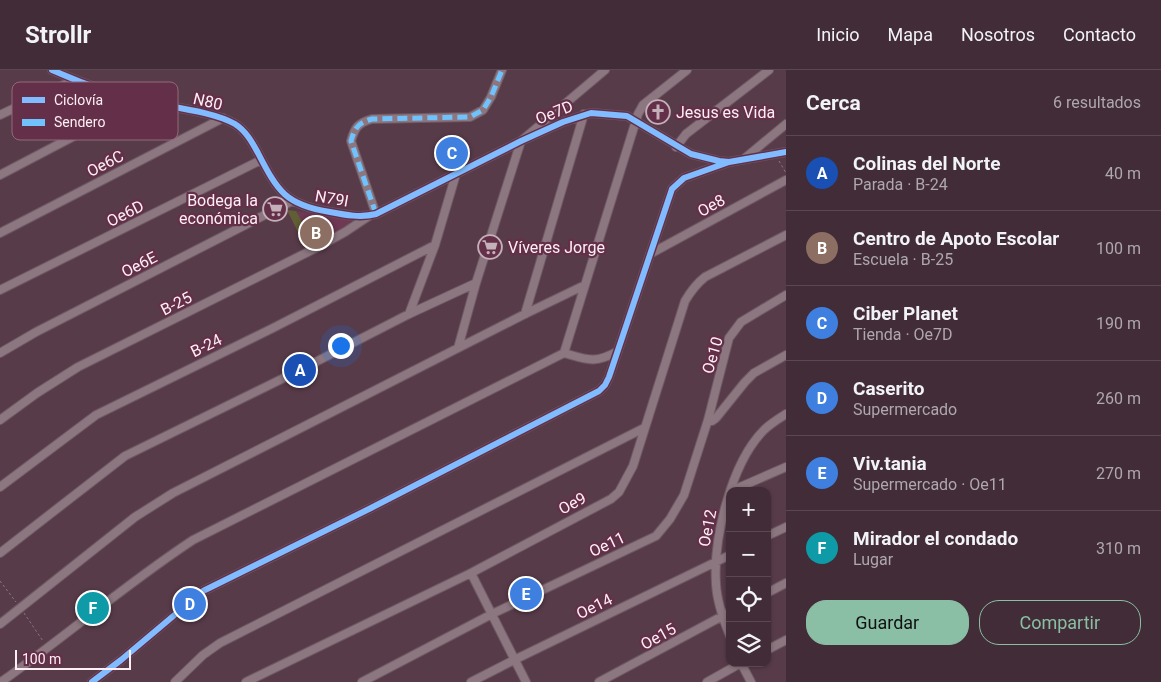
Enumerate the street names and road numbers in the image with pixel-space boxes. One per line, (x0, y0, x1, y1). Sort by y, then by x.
street label: N80 (191, 89, 224, 114)
street label: Oe7D (533, 96, 576, 129)
street label: Oe6C (84, 146, 127, 181)
street label: N79I (314, 186, 350, 211)
street label: Oe8 (694, 190, 728, 221)
street label: Oe6D (104, 196, 147, 231)
street label: Oe6E (118, 247, 160, 281)
street label: B-25 (157, 288, 195, 319)
street label: B-24 (188, 330, 225, 361)
street label: Oe10 (698, 335, 727, 376)
street label: Oe9 (555, 488, 589, 519)
street label: Oe12 (695, 508, 720, 548)
street label: Oe11 (586, 528, 628, 561)
street label: Oe14 (573, 590, 615, 623)
street label: Oe15 (637, 619, 679, 654)

